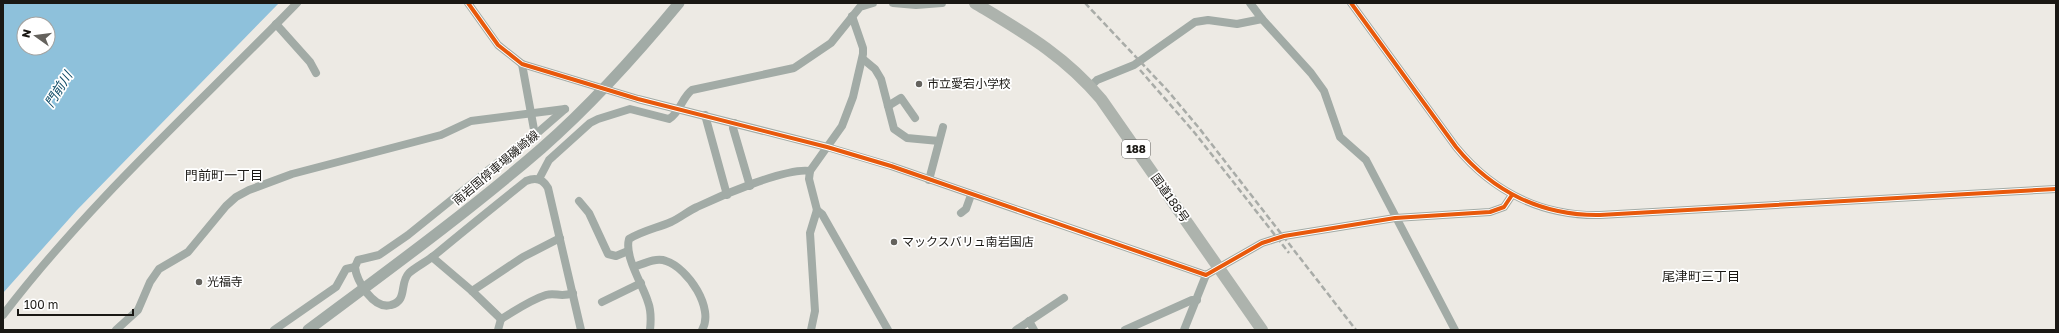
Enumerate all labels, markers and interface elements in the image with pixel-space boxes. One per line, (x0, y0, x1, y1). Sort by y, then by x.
north arrow (16, 16, 56, 56)
text: N (18, 28, 33, 39)
water label: 門前川 (41, 67, 76, 110)
place label: 市立愛宕小学校 (927, 76, 1011, 91)
marker: 市立愛宕小学校 (914, 79, 924, 89)
street label: 南岩国停車場磯崎線 (449, 127, 542, 208)
road number: 188 (1122, 140, 1150, 158)
district label: 門前町一丁目 (185, 167, 263, 183)
street label: 国道188号 (1148, 170, 1193, 225)
place label: マックスバリュ南岩国店 (902, 234, 1034, 249)
marker: マックスバリュ南岩国店 (889, 237, 899, 247)
district label: 尾津町三丁目 (1662, 268, 1740, 284)
place label: 光福寺 (207, 274, 243, 289)
marker: 光福寺 (194, 277, 204, 287)
scale bar (18, 291, 133, 317)
text: 100 m (24, 297, 58, 312)

